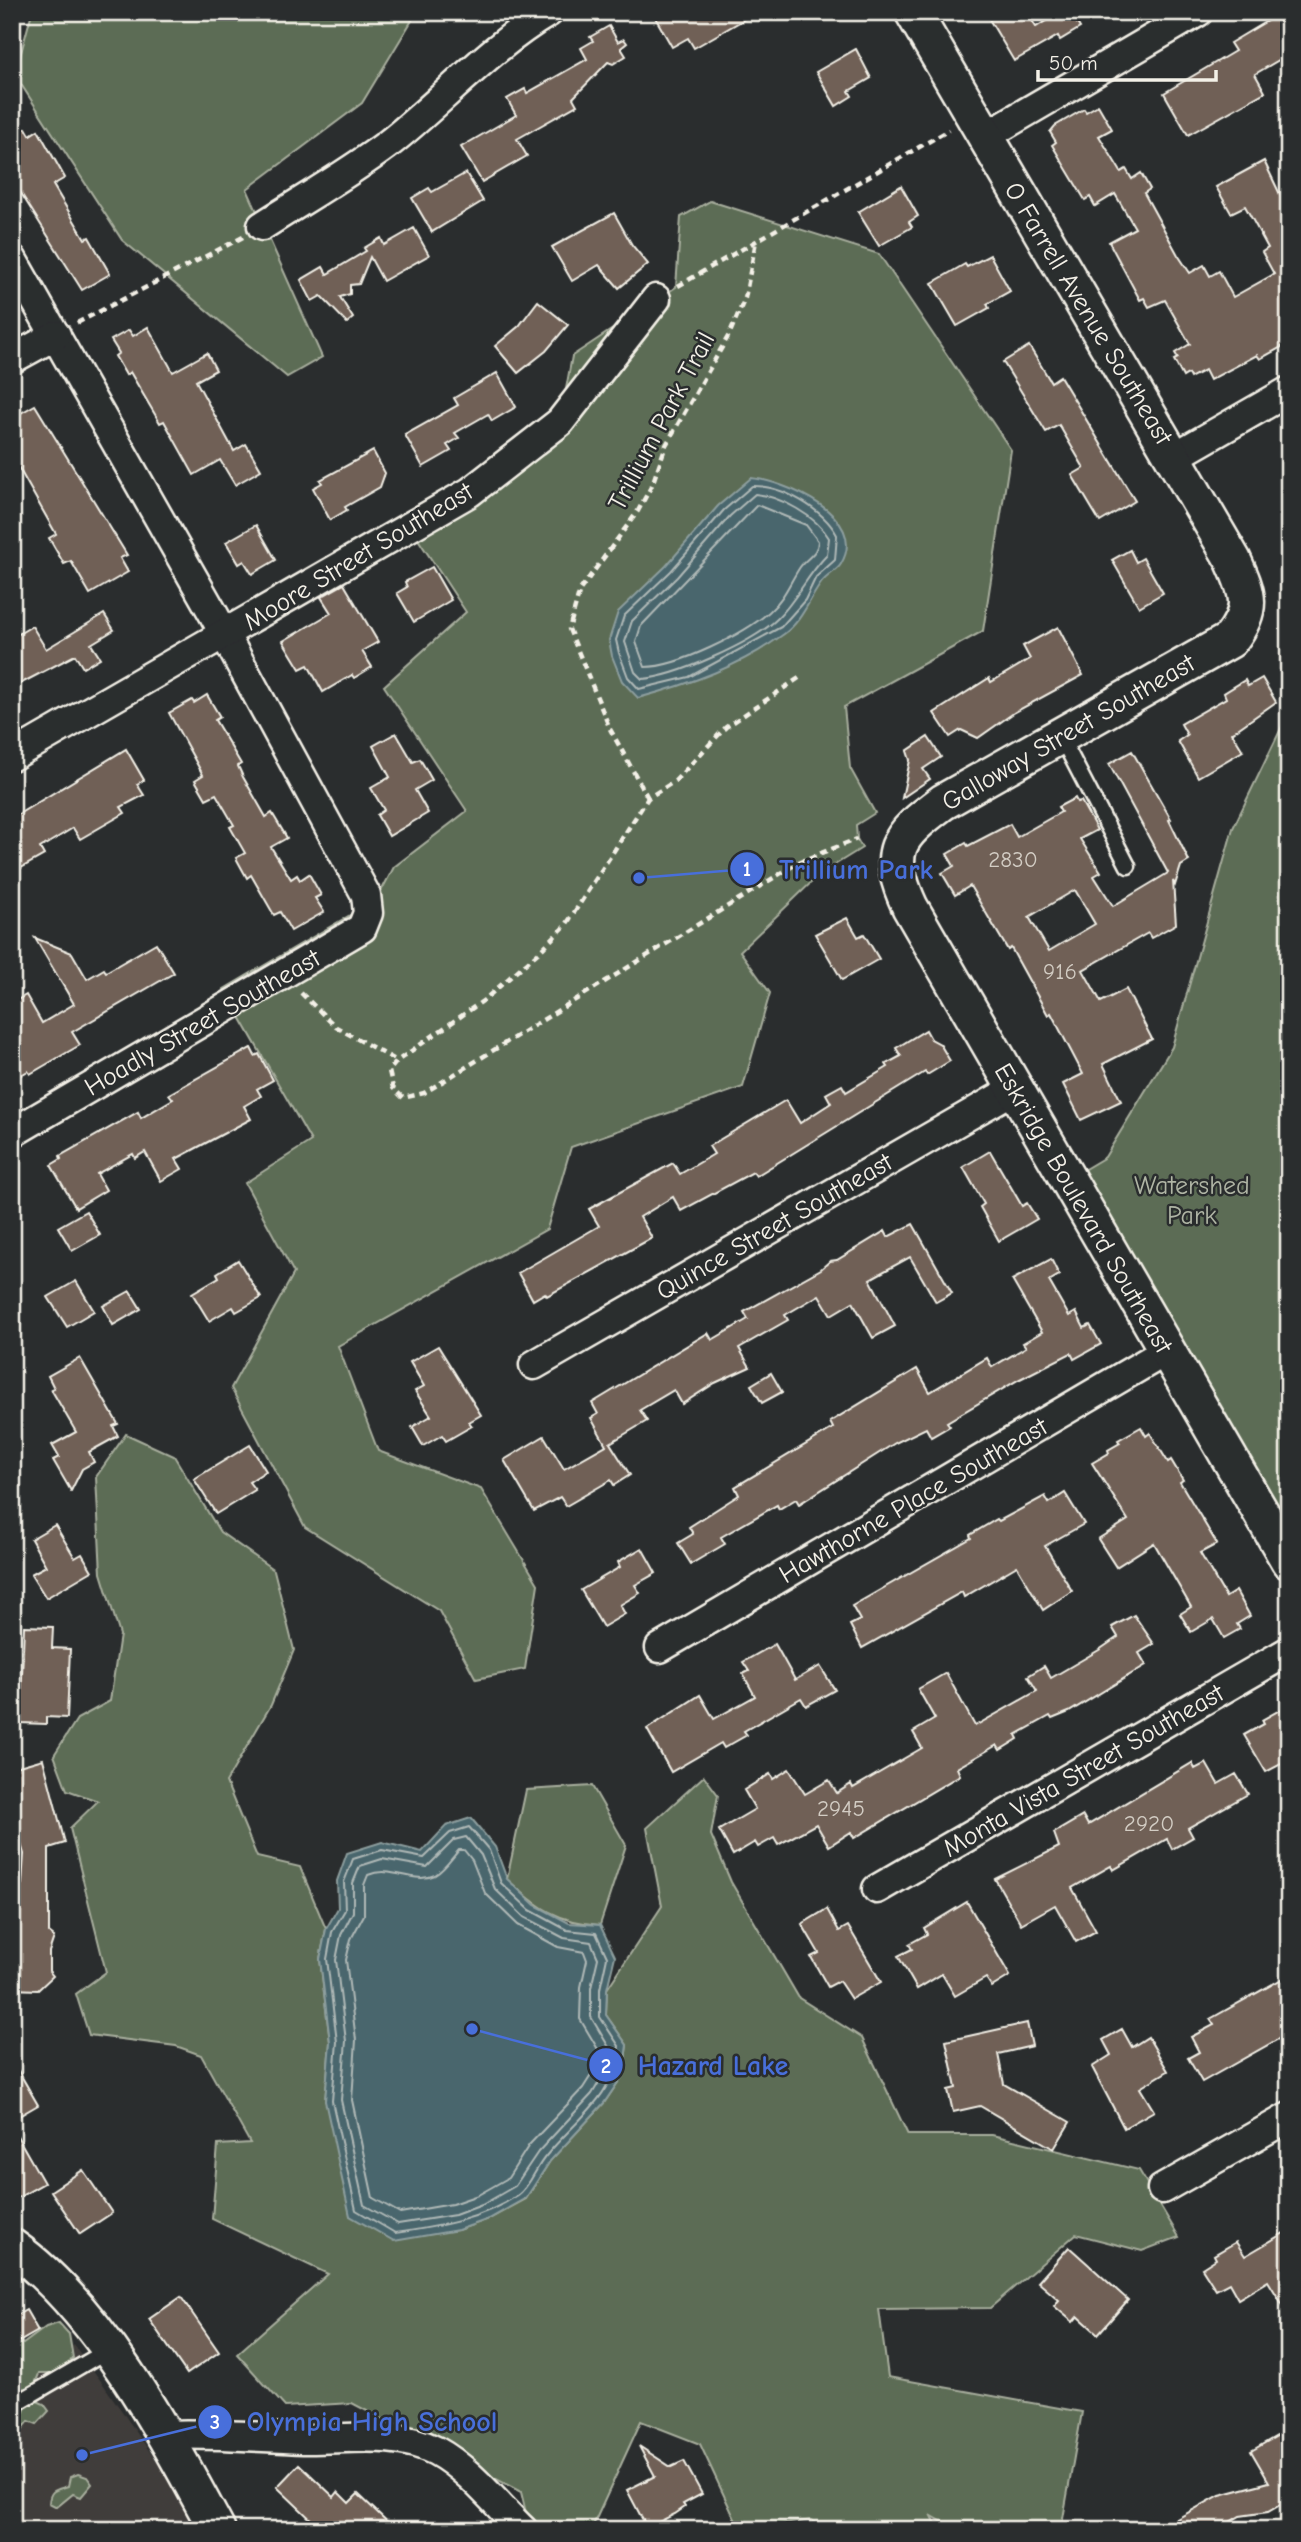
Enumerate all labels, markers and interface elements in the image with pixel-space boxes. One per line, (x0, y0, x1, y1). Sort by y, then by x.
scale bar (1038, 38, 1217, 82)
text: 50 m (1049, 51, 1098, 75)
street label: O Farrell Avenue Southeast (998, 177, 1179, 452)
street label: Trillium Park Trail (602, 327, 721, 516)
street label: Moore Street Southeast (238, 476, 480, 637)
street label: Galloway Street Southeast (937, 647, 1202, 818)
callout: Trillium Park (730, 844, 947, 893)
house number: 2830 (988, 846, 1038, 873)
text: Trillium Park (779, 854, 933, 886)
text: 1 (743, 857, 751, 881)
street label: Hoadly Street Southeast (79, 942, 327, 1103)
house number: 916 (1043, 958, 1077, 985)
street label: Eskridge Boulevard Southeast (988, 1058, 1179, 1360)
street label: Quince Street Southeast (651, 1146, 899, 1307)
park label: Watershed Park (1134, 1171, 1250, 1231)
street label: Hawthorne Place Southeast (774, 1411, 1054, 1590)
street label: Monta Vista Street Southeast (938, 1677, 1231, 1864)
house number: 2945 (817, 1795, 865, 1822)
house number: 2920 (1124, 1810, 1174, 1837)
callout: Hazard Lake (588, 2041, 802, 2090)
text: Hazard Lake (638, 2050, 789, 2082)
text: 2 (601, 2054, 611, 2078)
callout: Olympia High School (197, 2397, 511, 2446)
text: Olympia High School (247, 2406, 497, 2438)
text: 3 (210, 2410, 220, 2434)

